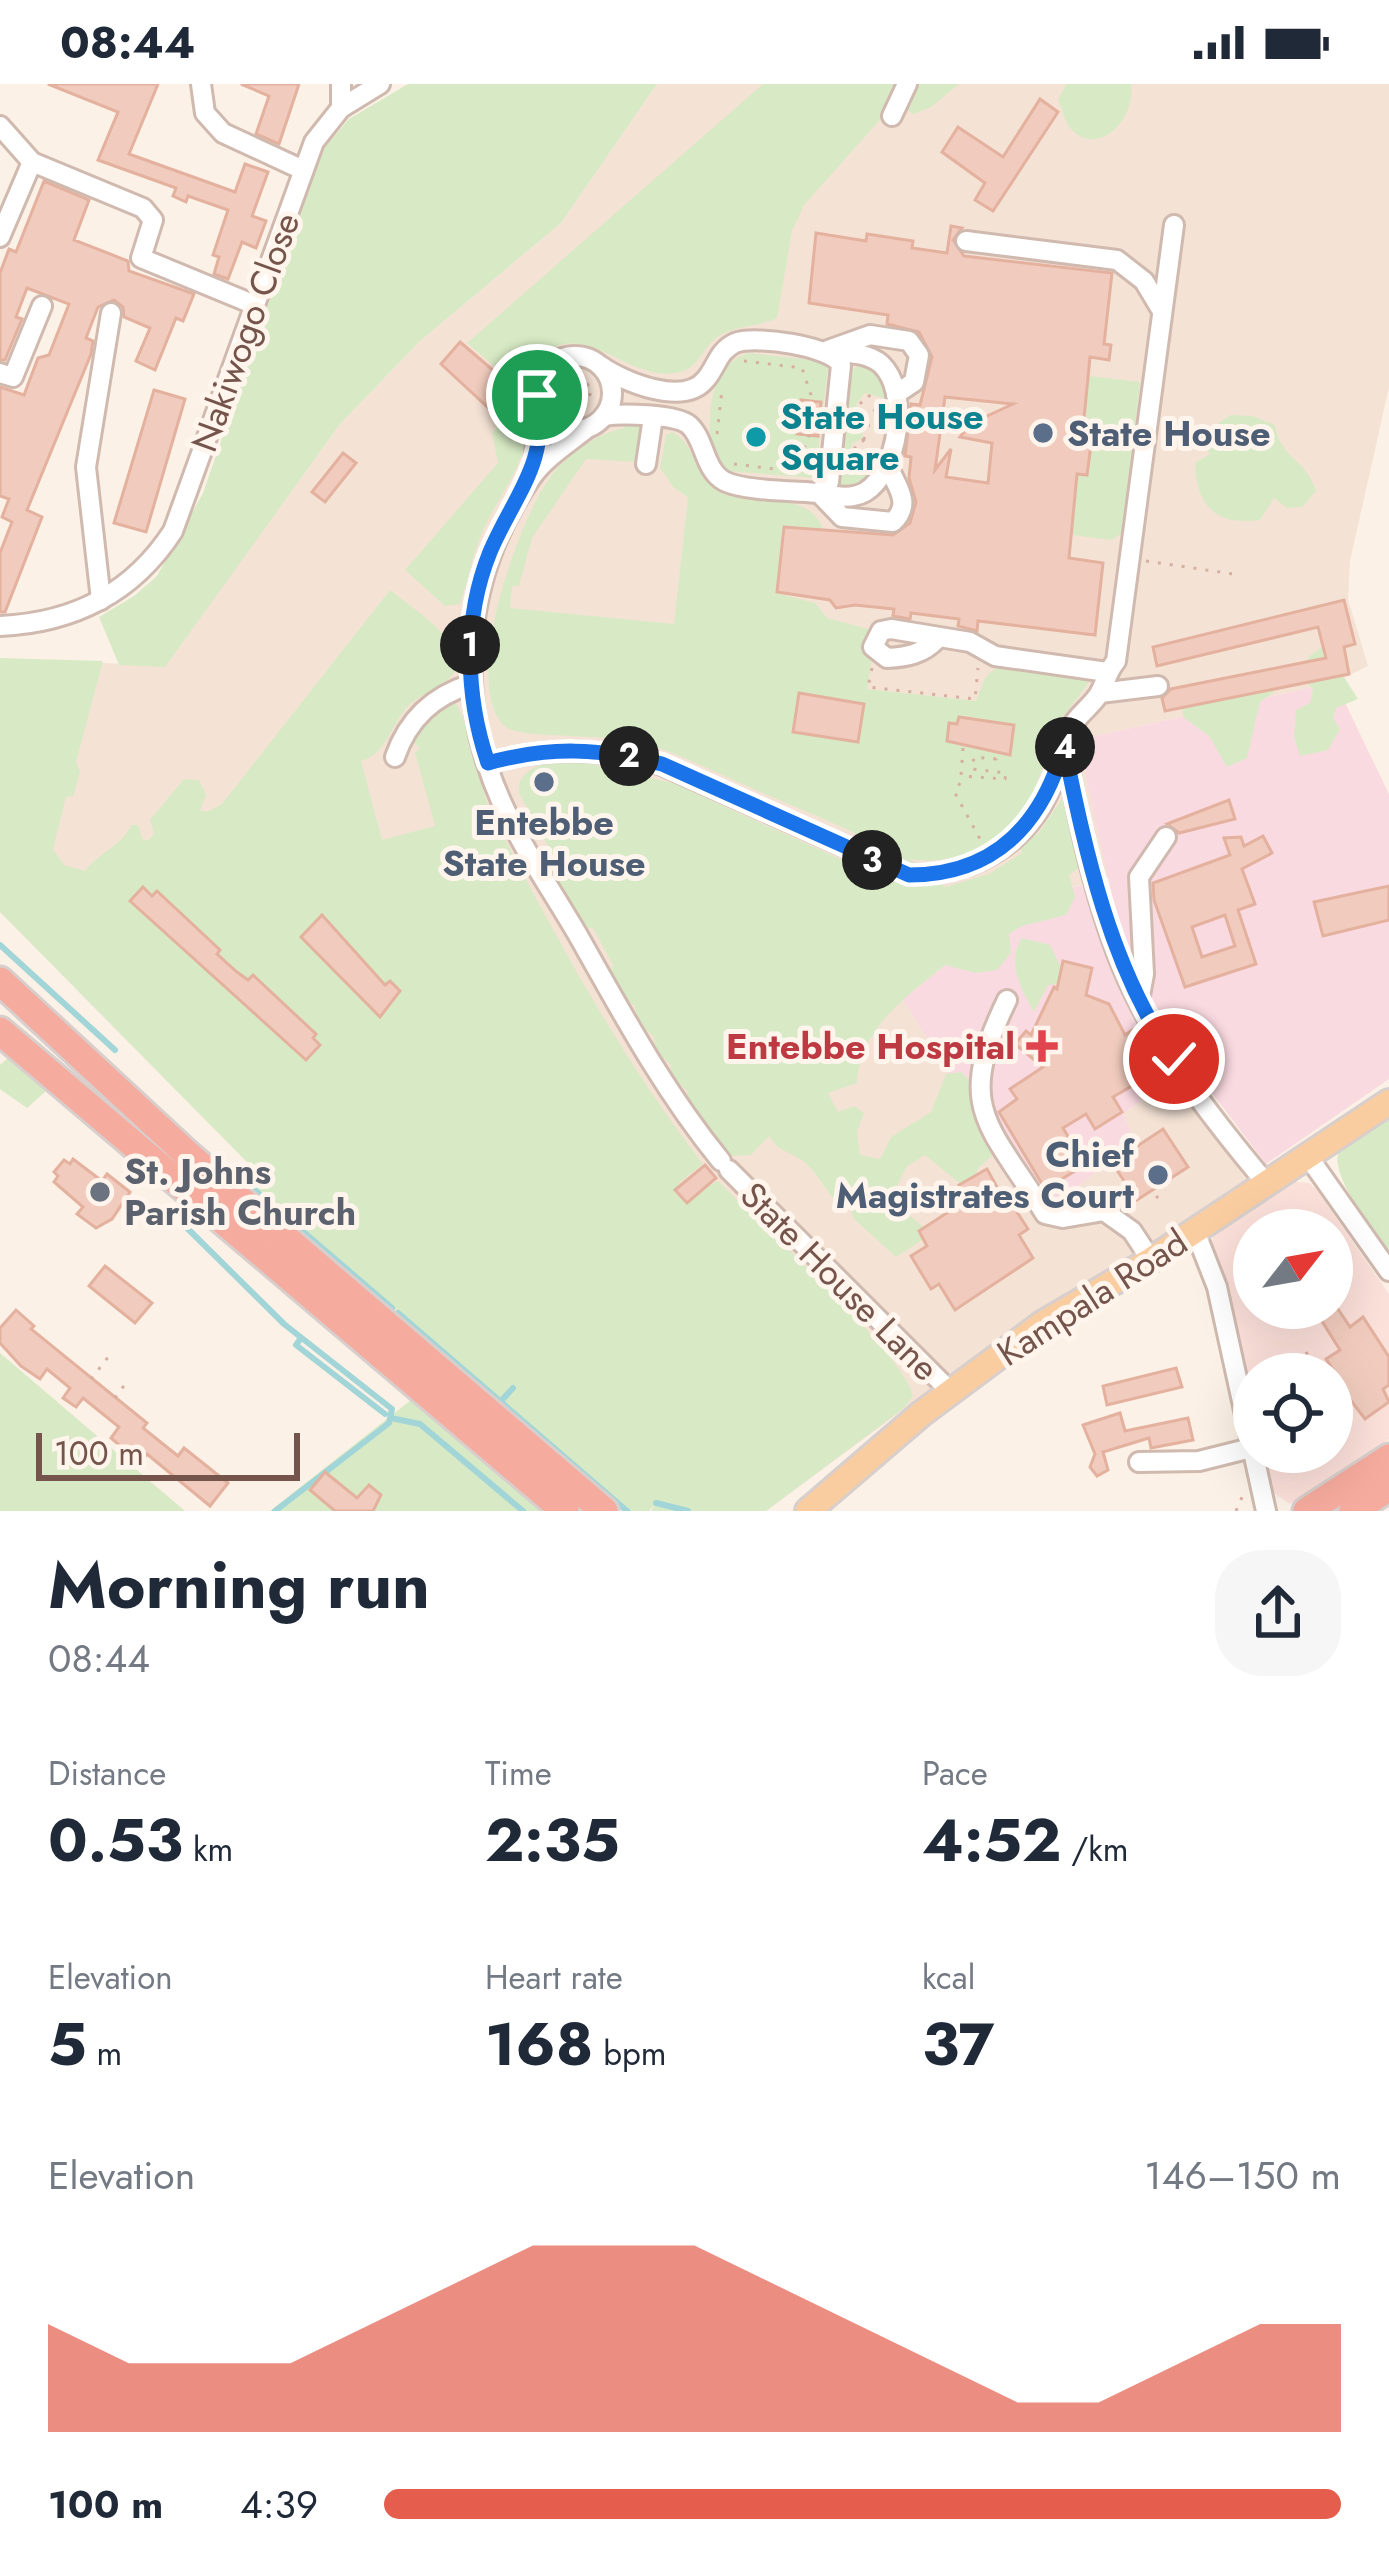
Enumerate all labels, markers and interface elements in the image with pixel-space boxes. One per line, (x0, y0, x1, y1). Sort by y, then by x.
text: 08:44 (60, 10, 195, 75)
street label: Nakiwogo Close (178, 205, 312, 459)
pin (486, 344, 588, 446)
icon: arrive (504, 362, 570, 428)
place label: State House Square (780, 390, 984, 483)
place label: State House (1067, 407, 1271, 459)
marker: State House (1030, 420, 1056, 446)
marker: State House Square (743, 424, 769, 450)
pin: 1 (440, 615, 500, 675)
text: 1 (462, 621, 478, 668)
pin: 4 (1035, 717, 1095, 777)
text: 4 (1053, 723, 1077, 770)
pin: 2 (599, 726, 659, 786)
text: 2 (618, 732, 640, 779)
marker: Entebbe State House (531, 769, 557, 795)
place label: Entebbe State House (442, 796, 646, 889)
pin: 3 (842, 830, 902, 890)
text: 3 (862, 836, 882, 883)
pin (1123, 1008, 1225, 1110)
place label: Entebbe Hospital (726, 1020, 1015, 1072)
icon: check (1141, 1026, 1207, 1092)
marker: Entebbe Hospital (1026, 1030, 1058, 1062)
place label: Chief Magistrates Court (836, 1128, 1136, 1221)
place label: St. Johns Parish Church (124, 1145, 356, 1238)
marker: Chief Magistrates Court (1145, 1162, 1171, 1188)
street label: State House Lane (729, 1170, 951, 1392)
marker: St. Johns Parish Church (87, 1179, 113, 1205)
north arrow (1233, 1209, 1353, 1329)
map controls (1233, 1209, 1353, 1473)
street label: Kampala Road (987, 1216, 1197, 1378)
button: locate (1233, 1353, 1353, 1473)
scale bar (36, 1427, 300, 1480)
text: 100 m (54, 1430, 144, 1477)
text: Morning run (48, 1537, 430, 1633)
button: share (1215, 1550, 1341, 1676)
text: 08:44 (48, 1630, 150, 1687)
text: Distance (48, 1750, 166, 1797)
text: Time (485, 1750, 552, 1797)
text: Pace (922, 1750, 988, 1797)
text: 0.53 (48, 1797, 183, 1884)
text: 2:35 (485, 1797, 620, 1884)
text: 4:52 (922, 1797, 1061, 1884)
text: km (183, 1826, 233, 1873)
text: /km (1061, 1826, 1128, 1873)
text: Elevation (48, 1954, 172, 2001)
text: Heart rate (485, 1954, 623, 2001)
text: kcal (922, 1954, 975, 2001)
text: 5 (48, 2001, 87, 2088)
text: 168 (485, 2001, 593, 2088)
text: 37 (922, 2001, 995, 2088)
text: m (87, 2030, 122, 2077)
text: bpm (593, 2030, 667, 2077)
text: Elevation (48, 2147, 195, 2204)
text: 146–150 m (1144, 2147, 1341, 2204)
text: 100 m (48, 2476, 163, 2533)
text: 4:39 (240, 2476, 318, 2533)

